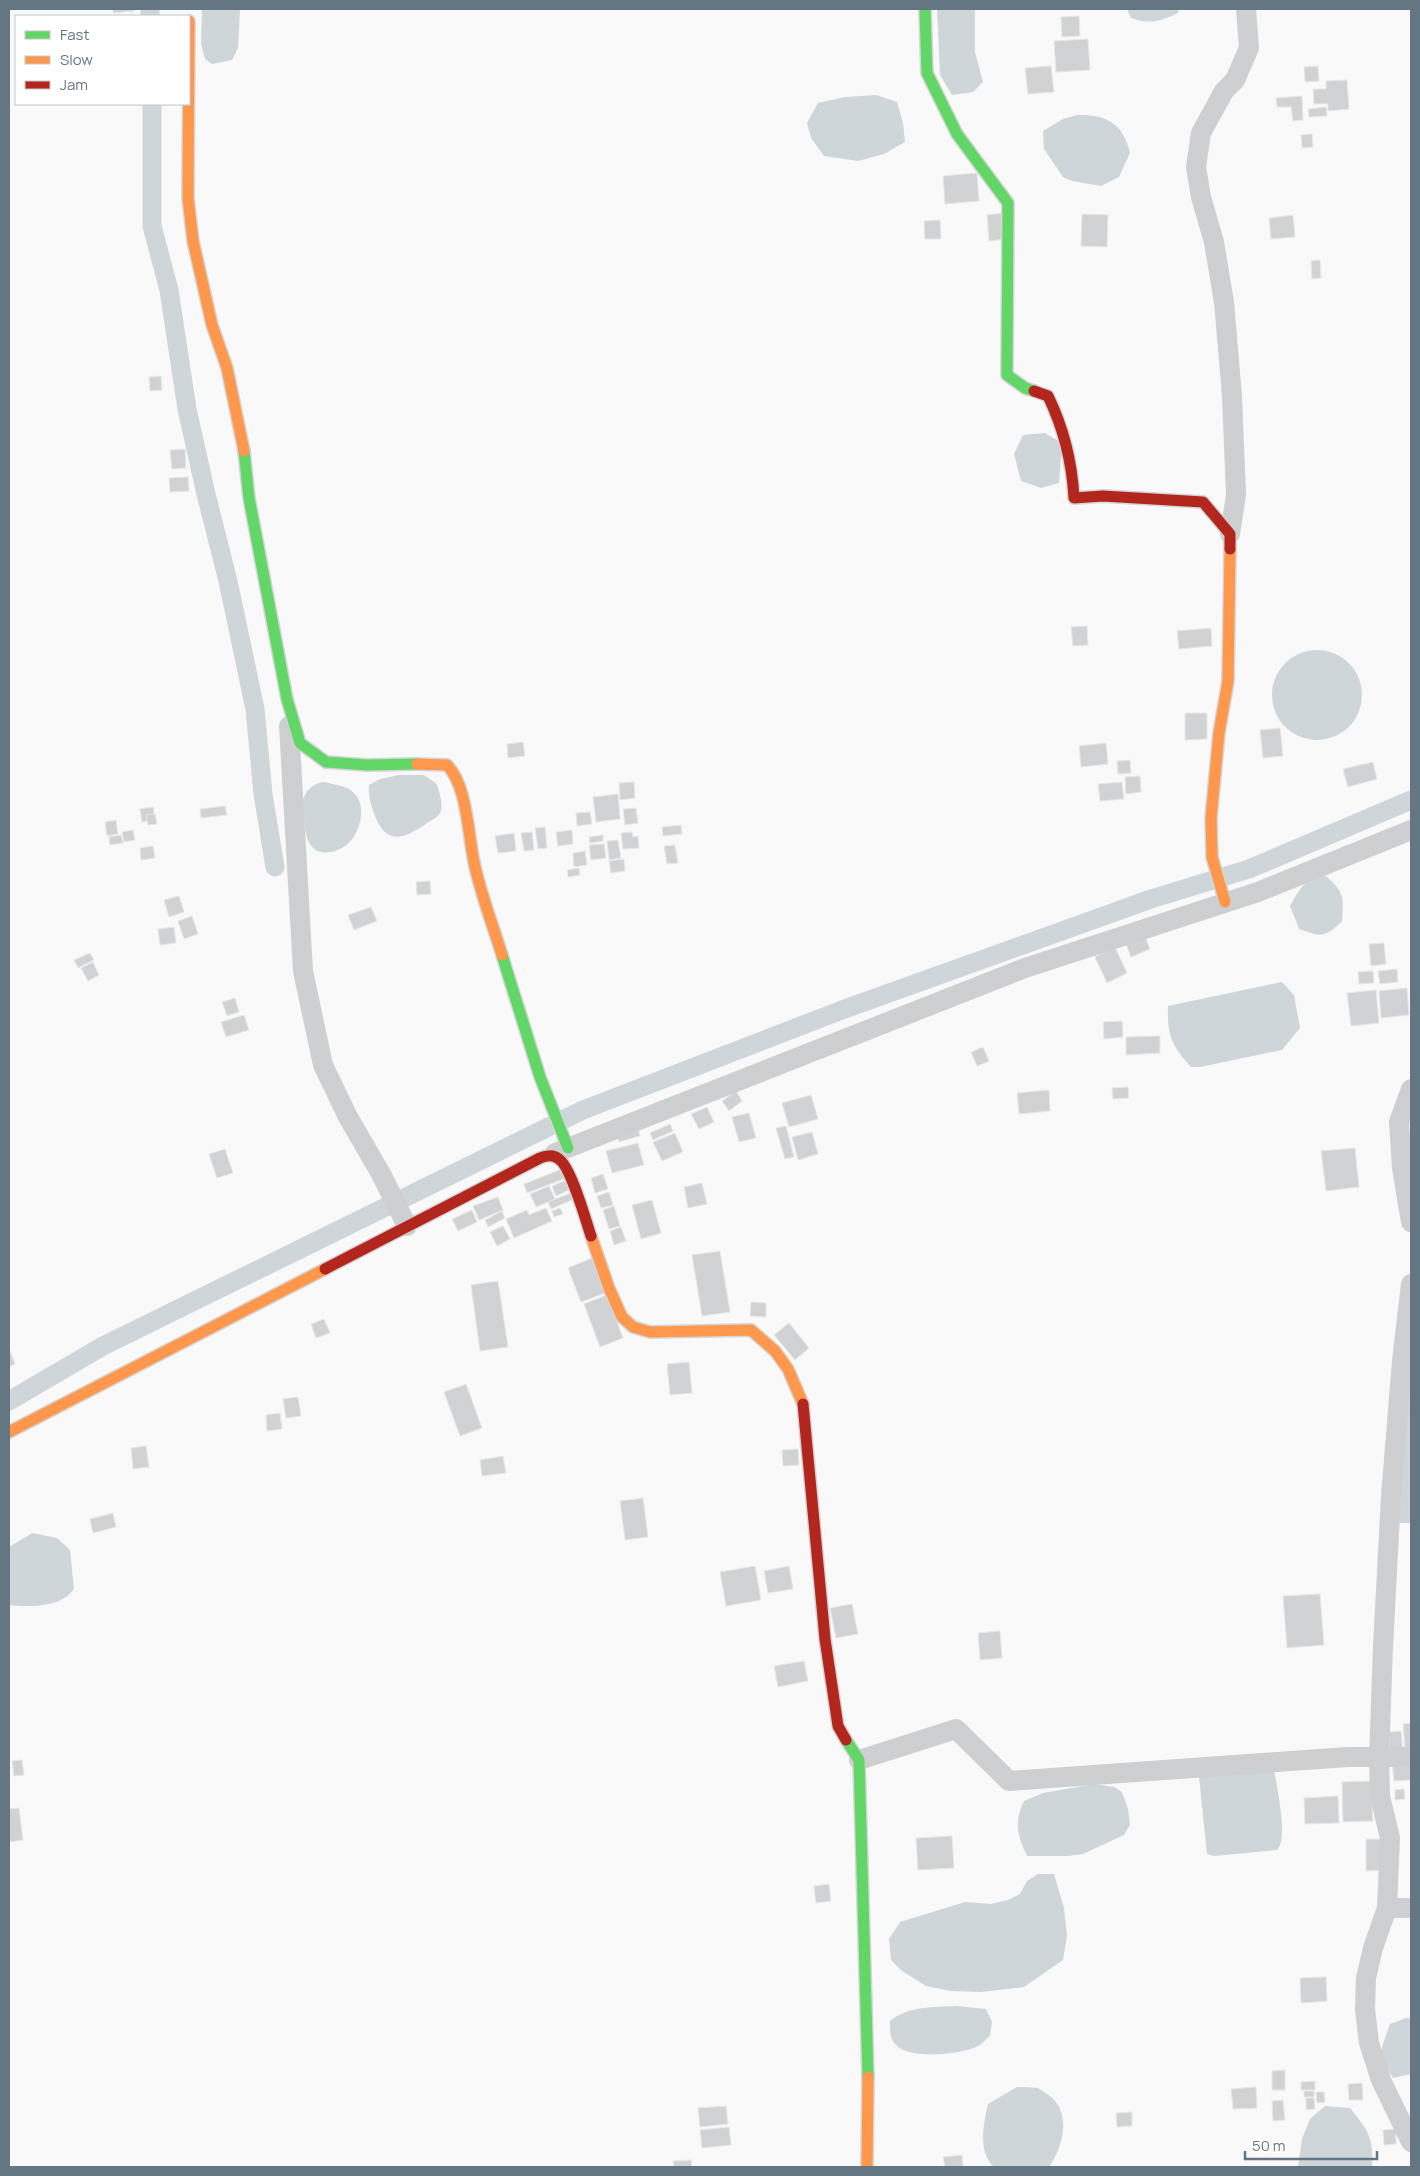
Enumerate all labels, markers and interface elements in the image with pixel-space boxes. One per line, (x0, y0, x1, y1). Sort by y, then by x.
legend (15, 15, 190, 105)
text: Fast (60, 24, 89, 45)
text: Slow (60, 49, 93, 70)
text: Jam (60, 74, 88, 95)
scale bar (1245, 2128, 1378, 2160)
text: 50 m (1252, 2135, 1286, 2156)

